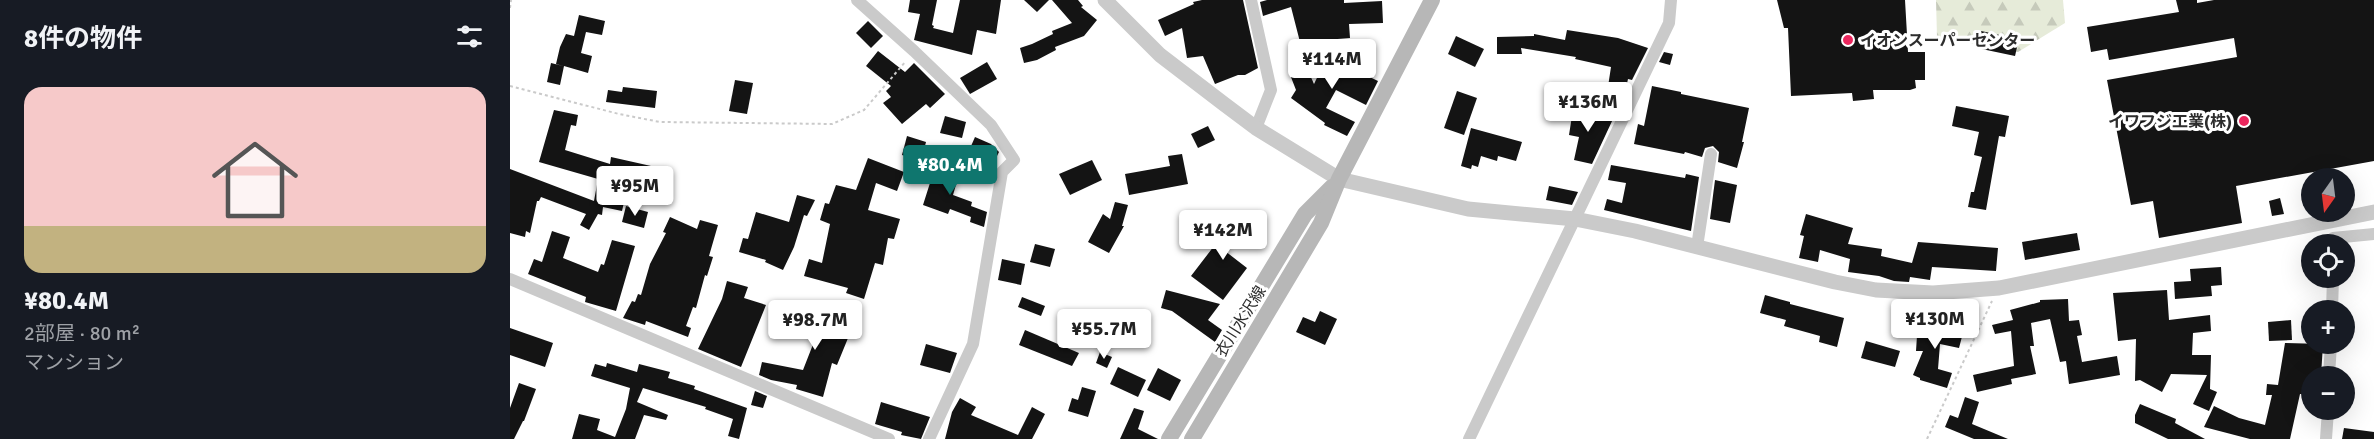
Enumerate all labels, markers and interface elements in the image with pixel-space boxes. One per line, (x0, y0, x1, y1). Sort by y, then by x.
icon: filters (453, 20, 486, 53)
text: 8件の物件 (24, 23, 142, 55)
place label: イオンスーパーセンター (1860, 31, 2036, 51)
marker: イオンスーパーセンター (1841, 33, 1855, 47)
pin: ¥114M (1290, 39, 1374, 90)
text: ¥114M (1302, 46, 1362, 71)
pin: ¥136M (1546, 82, 1630, 133)
text: ¥136M (1558, 89, 1618, 114)
place label: イワフジ工業(株) (2108, 112, 2232, 132)
marker: イワフジ工業(株) (2237, 114, 2251, 128)
icon: home (201, 126, 309, 234)
pin: ¥80.4M (901, 145, 999, 196)
text: ¥80.4M (917, 152, 983, 177)
pin: ¥95M (599, 166, 671, 217)
north arrow (2301, 168, 2355, 222)
map controls (2301, 168, 2355, 420)
text: ¥95M (610, 173, 660, 198)
pin: ¥142M (1181, 210, 1265, 261)
text: ¥142M (1193, 217, 1253, 242)
button: locate (2301, 234, 2355, 288)
street label: 衣川水沢線 (1211, 282, 1271, 361)
text: ¥80.4M (24, 285, 109, 317)
pin: ¥130M (1893, 299, 1977, 350)
pin: ¥98.7M (766, 300, 864, 351)
button: + (2301, 300, 2355, 354)
text: ¥130M (1905, 306, 1965, 331)
text: ¥98.7M (782, 307, 848, 332)
pin: ¥55.7M (1055, 309, 1153, 360)
text: ¥55.7M (1071, 316, 1137, 341)
text: 2部屋 · 80 m² (24, 321, 140, 346)
text: マンション (24, 350, 124, 375)
button: − (2301, 366, 2355, 420)

